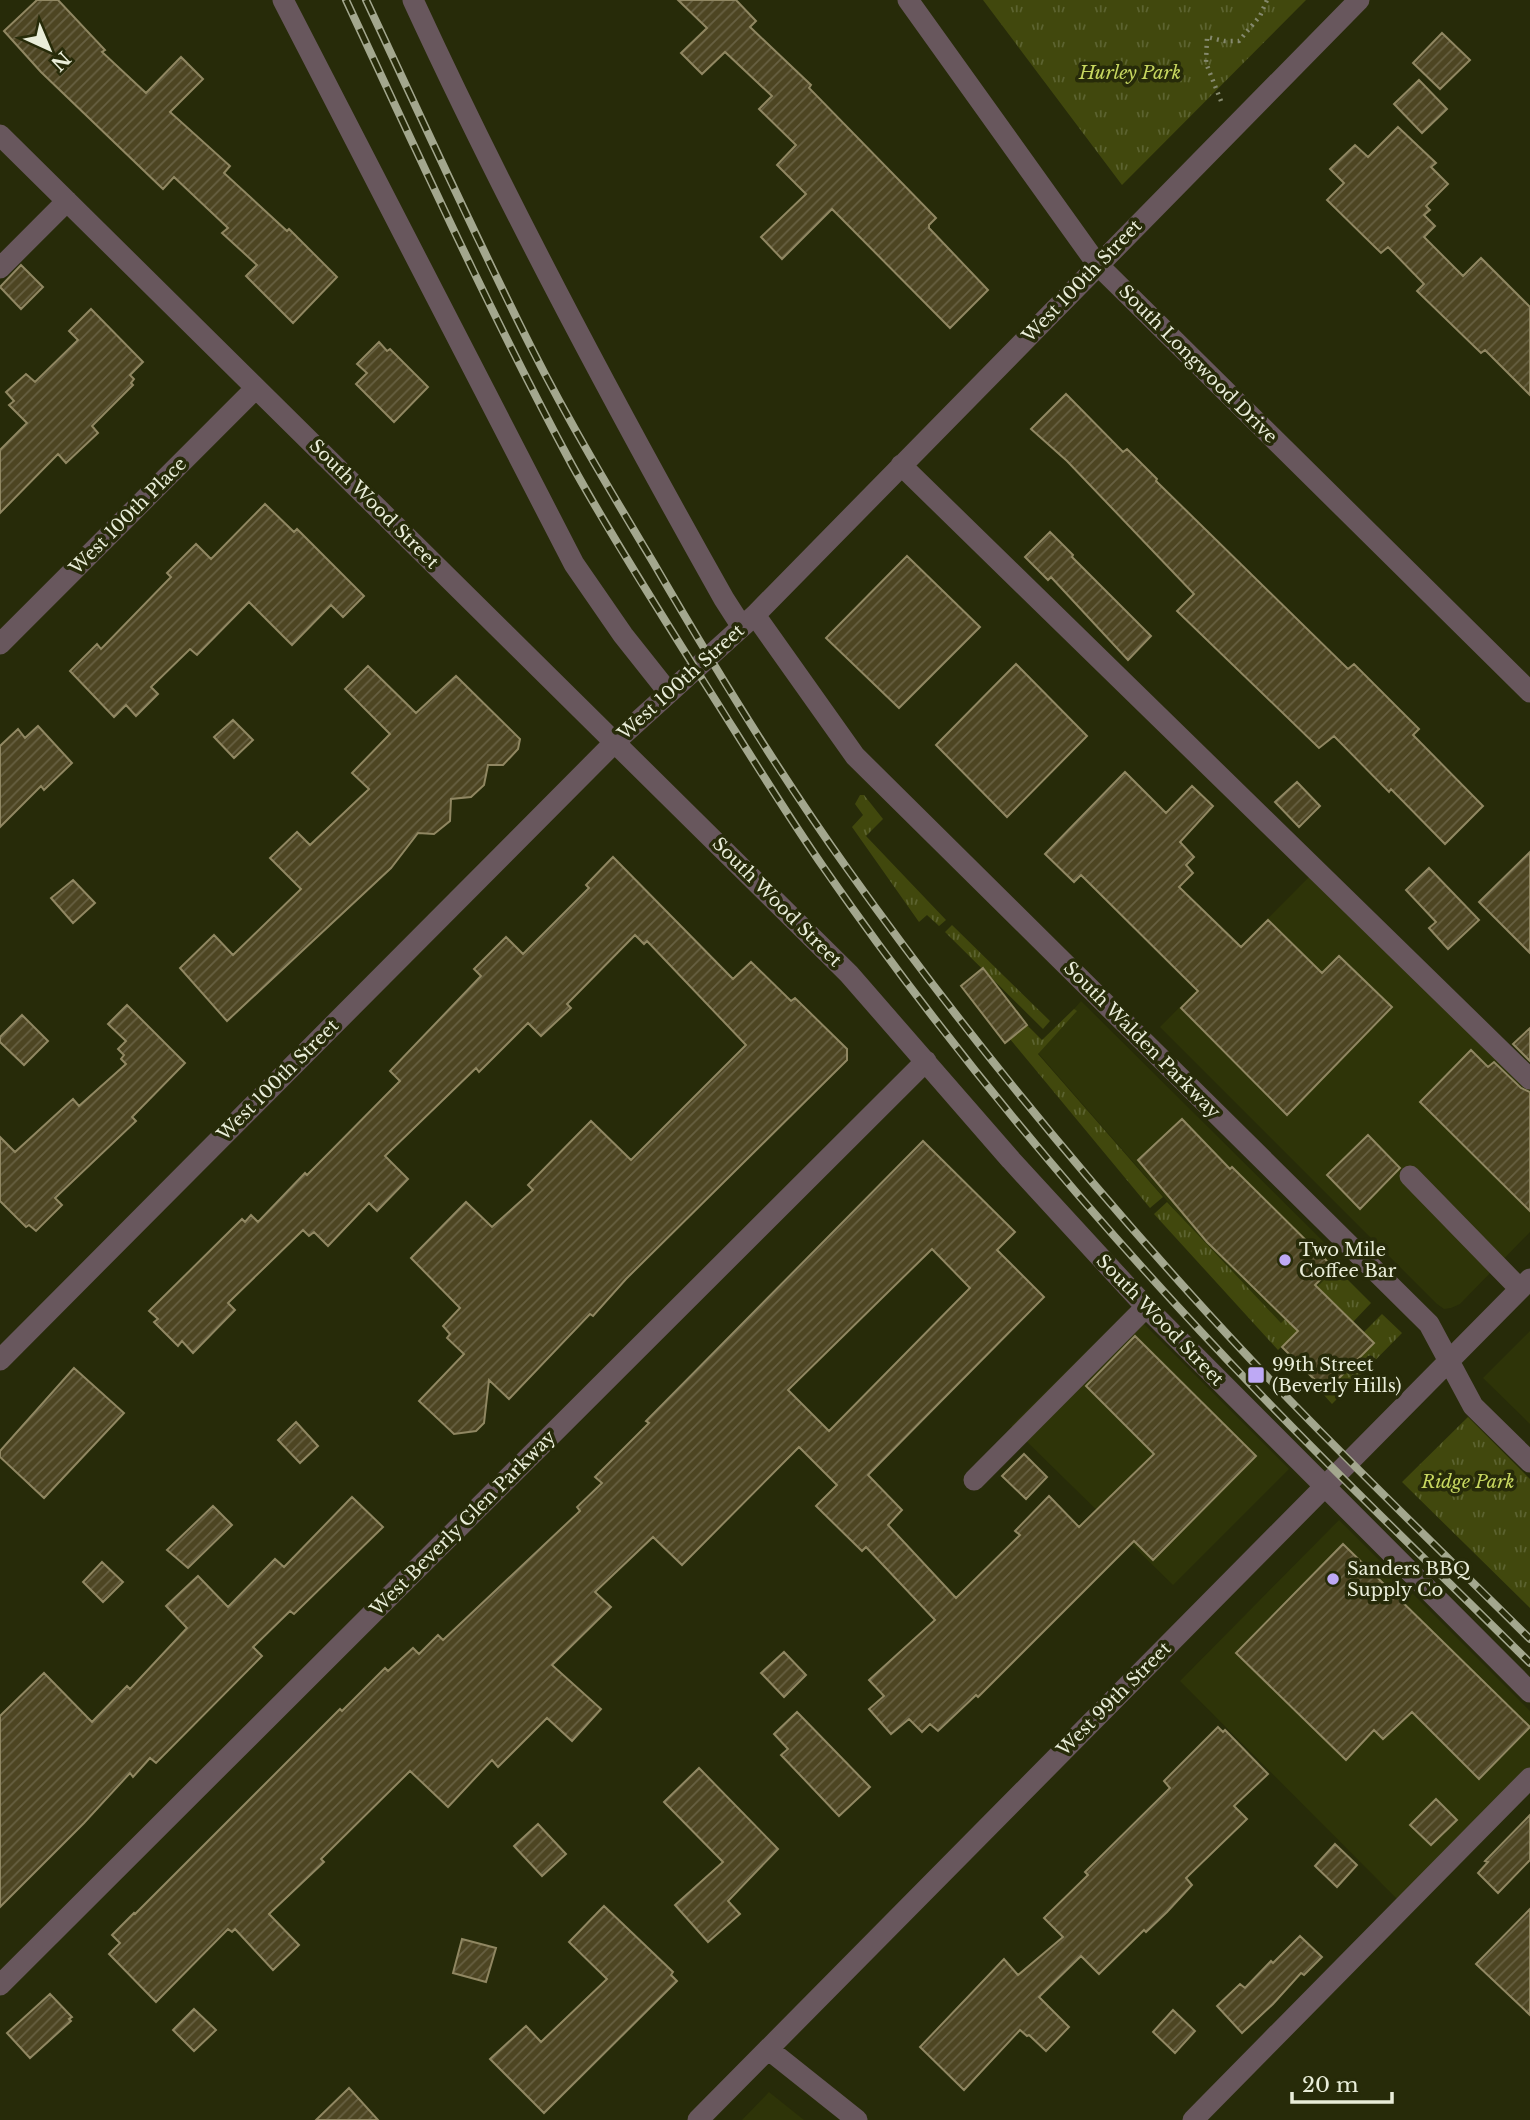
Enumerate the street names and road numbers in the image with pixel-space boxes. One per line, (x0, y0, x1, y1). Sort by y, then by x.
street label: West 100th Street (1017, 215, 1146, 348)
street label: South Longwood Drive (1114, 280, 1282, 448)
street label: South Wood Street (305, 435, 443, 573)
street label: West 100th Place (64, 453, 191, 580)
street label: West 100th Street (613, 619, 749, 745)
street label: South Wood Street (708, 833, 846, 971)
street label: South Walden Parkway (1059, 957, 1225, 1123)
street label: West 100th Street (212, 1015, 343, 1146)
street label: South Wood Street (1092, 1250, 1228, 1390)
street label: West Beverly Glen Parkway (365, 1425, 561, 1621)
street label: West 99th Street (1052, 1637, 1176, 1761)

